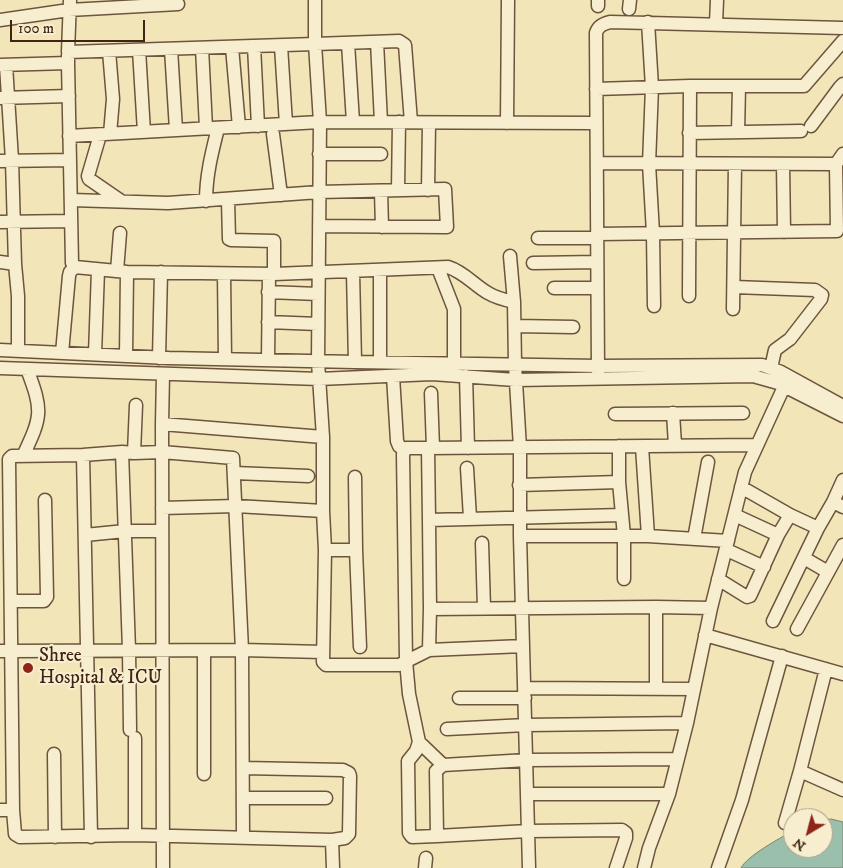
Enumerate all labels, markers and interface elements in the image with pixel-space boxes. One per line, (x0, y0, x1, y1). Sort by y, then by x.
scale bar (12, 10, 148, 42)
text: 100 m (18, 19, 54, 38)
place label: Shree Hospital & ICU (39, 646, 162, 690)
marker: Shree Hospital & ICU (21, 661, 35, 675)
north arrow (783, 808, 833, 858)
text: N (790, 834, 810, 855)

